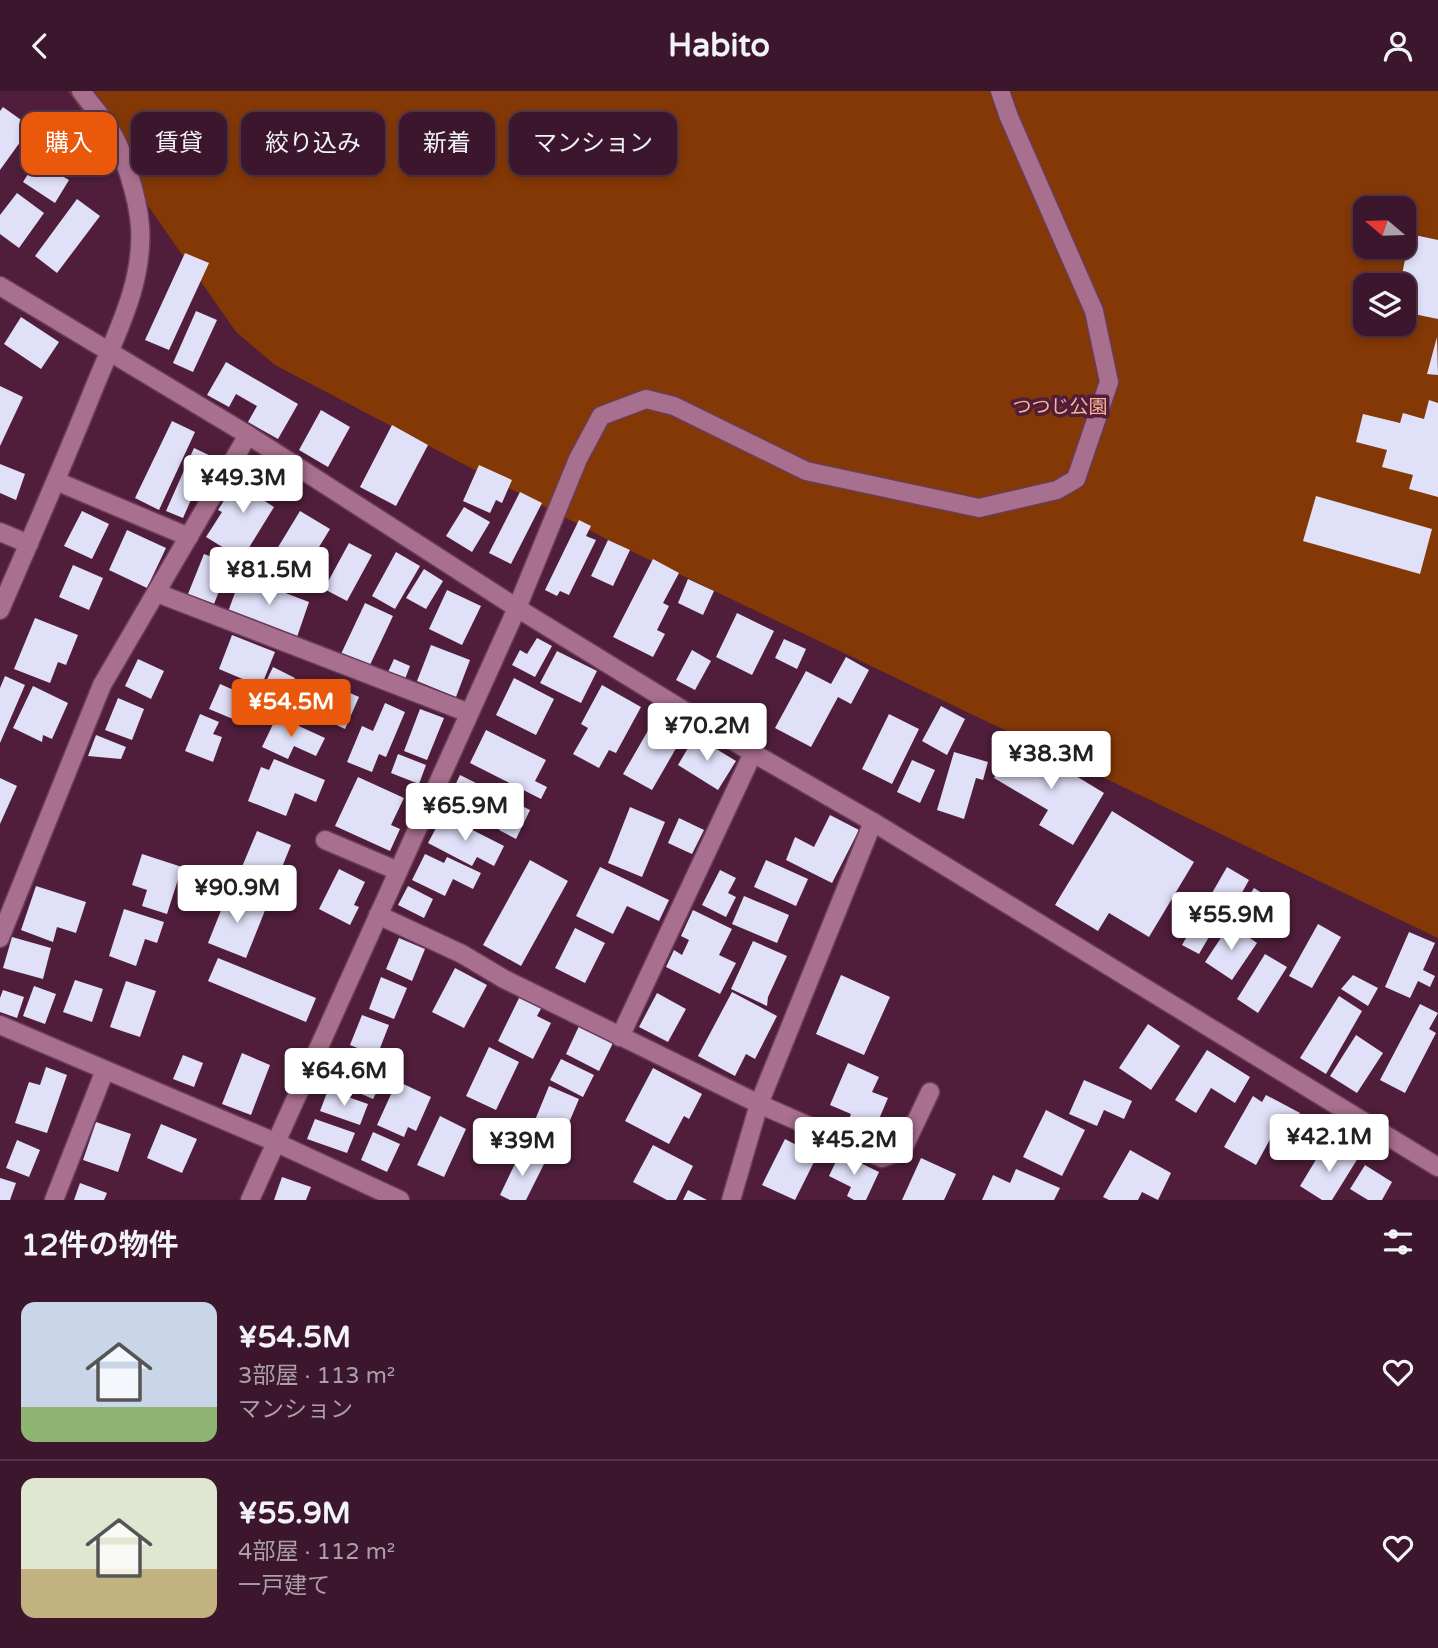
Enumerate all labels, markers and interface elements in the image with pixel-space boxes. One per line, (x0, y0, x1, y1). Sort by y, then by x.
icon: back (21, 27, 59, 65)
text: Habito (668, 27, 770, 65)
icon: person (1379, 27, 1417, 65)
chip: 購入 (21, 112, 117, 175)
chip: 賃貸 (131, 112, 227, 175)
chip: 絞り込み (241, 112, 385, 175)
chip: 新着 (399, 112, 495, 175)
chip: マンション (509, 112, 677, 175)
north arrow (1353, 196, 1416, 259)
map controls (1353, 196, 1416, 336)
button: layers (1353, 273, 1416, 336)
park label: つつじ公園 (1012, 396, 1108, 418)
pin: ¥49.3M (186, 455, 300, 515)
text: ¥49.3M (200, 464, 286, 492)
pin: ¥81.5M (212, 547, 326, 607)
text: ¥81.5M (226, 556, 312, 584)
pin: ¥54.5M (234, 679, 348, 739)
text: ¥54.5M (248, 688, 334, 716)
pin: ¥70.2M (650, 703, 764, 763)
text: ¥70.2M (664, 712, 750, 740)
pin: ¥38.3M (994, 731, 1108, 791)
text: ¥38.3M (1008, 740, 1094, 768)
pin: ¥65.9M (408, 783, 522, 843)
text: ¥65.9M (422, 792, 508, 820)
pin: ¥90.9M (180, 865, 294, 925)
text: ¥90.9M (194, 874, 280, 902)
pin: ¥55.9M (1174, 893, 1288, 952)
text: ¥55.9M (1188, 901, 1274, 929)
pin: ¥64.6M (287, 1049, 401, 1108)
text: ¥64.6M (301, 1057, 387, 1085)
pin: ¥42.1M (1272, 1115, 1386, 1174)
pin: ¥45.2M (797, 1117, 911, 1177)
pin: ¥39M (481, 1119, 563, 1178)
text: ¥42.1M (1286, 1123, 1372, 1151)
text: ¥45.2M (811, 1126, 897, 1154)
text: ¥39M (489, 1127, 555, 1155)
icon: filters (1379, 1223, 1417, 1261)
text: 12件の物件 (21, 1227, 179, 1264)
text: ¥54.5M (238, 1319, 351, 1356)
icon: home (77, 1330, 161, 1414)
icon: heart (1379, 1353, 1417, 1391)
text: 3部屋 · 113 m² (238, 1362, 395, 1390)
text: マンション (238, 1396, 353, 1424)
text: ¥55.9M (238, 1495, 351, 1532)
icon: home (77, 1506, 161, 1590)
icon: heart (1379, 1529, 1417, 1567)
text: 4部屋 · 112 m² (238, 1538, 395, 1566)
text: 一戸建て (238, 1572, 330, 1600)

